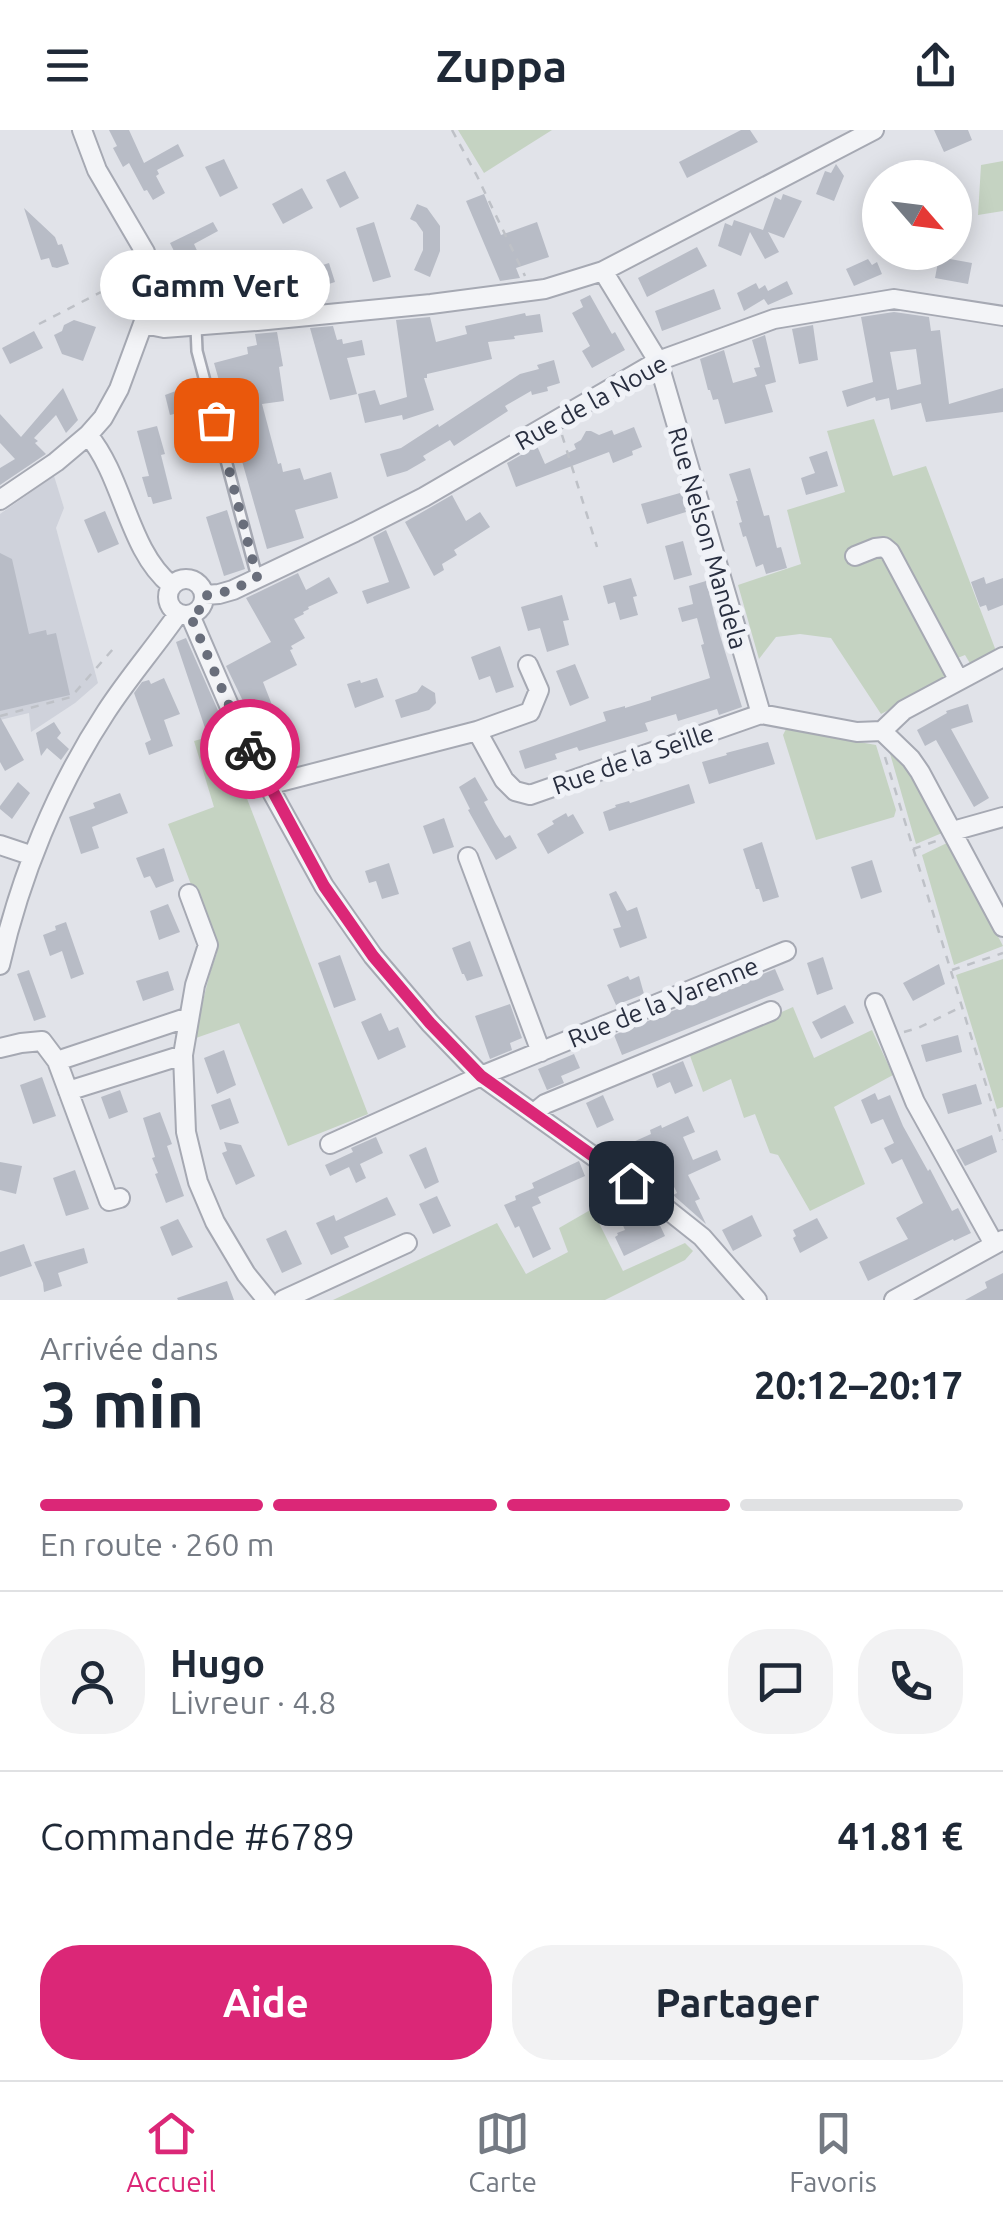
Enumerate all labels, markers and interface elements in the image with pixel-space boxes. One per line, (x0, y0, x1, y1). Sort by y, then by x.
icon: menu (40, 38, 95, 93)
icon: share (908, 38, 963, 93)
text: Zuppa (436, 40, 567, 91)
north arrow (862, 160, 972, 270)
map controls (862, 160, 972, 270)
callout: Gamm Vert (101, 250, 331, 320)
text: Gamm Vert (131, 267, 299, 303)
street label: Rue de la Noue (510, 349, 672, 455)
pin (174, 378, 259, 463)
icon: bag (189, 393, 244, 448)
street label: Rue Nelson Mandela (663, 424, 753, 652)
courier (200, 699, 300, 799)
street label: Rue de la Seille (549, 718, 717, 800)
icon: bike (223, 722, 278, 777)
street label: Rue de la Varenne (564, 951, 762, 1053)
pin (589, 1141, 674, 1226)
icon: home (604, 1156, 659, 1211)
text: Arrivée dans (40, 1330, 218, 1366)
text: 20:12–20:17 (754, 1364, 963, 1406)
text: 3 min (40, 1367, 204, 1440)
text: En route · 260 m (40, 1526, 274, 1562)
button: person (40, 1629, 145, 1734)
button: chat (728, 1629, 833, 1734)
button: phone (858, 1629, 963, 1734)
text: Hugo (170, 1642, 265, 1684)
text: Livreur · 4.8 (170, 1684, 336, 1720)
text: Commande #6789 (40, 1815, 355, 1857)
text: 41.81 € (837, 1815, 963, 1857)
button: Aide (40, 1945, 492, 2060)
button: Partager (512, 1945, 963, 2060)
tab: Accueil (126, 2106, 216, 2197)
tab: Carte (468, 2106, 537, 2197)
tab: Favoris (789, 2106, 877, 2197)

